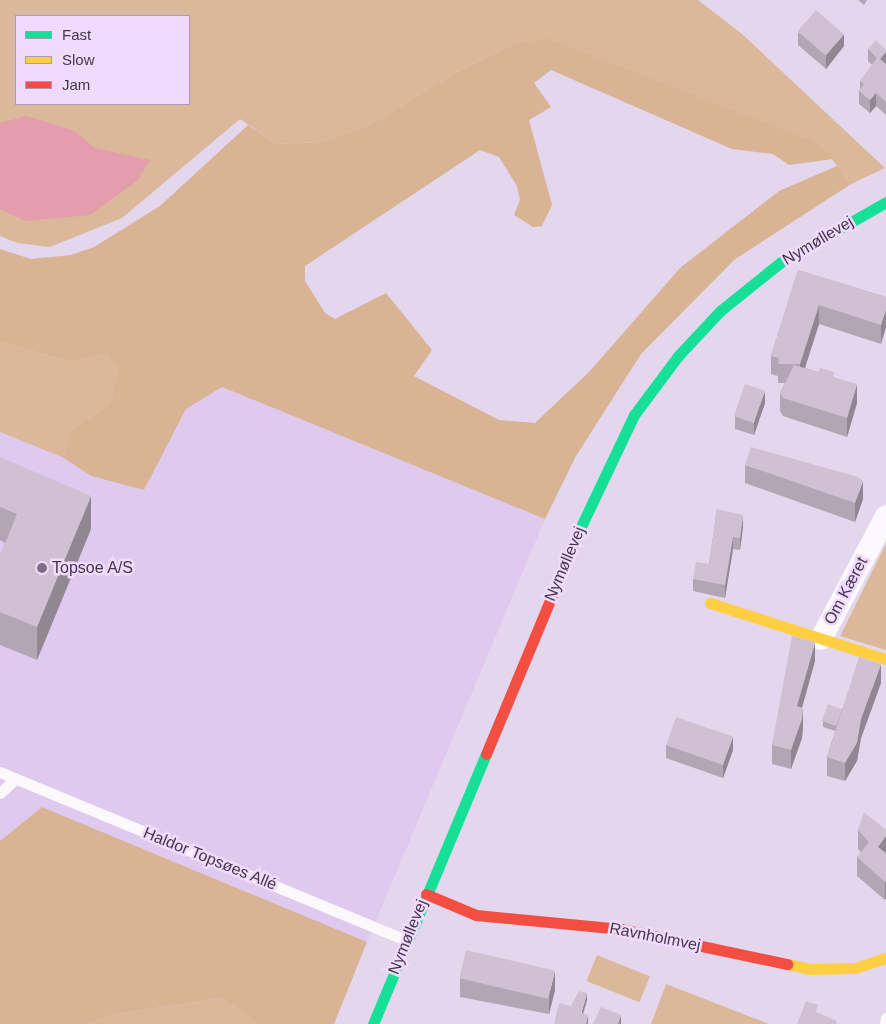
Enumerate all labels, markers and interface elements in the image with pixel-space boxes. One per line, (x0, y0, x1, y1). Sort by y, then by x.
legend (15, 15, 190, 105)
text: Fast (62, 26, 91, 43)
text: Slow (62, 51, 95, 68)
text: Jam (62, 76, 90, 93)
street label: Nymøllevej (779, 212, 857, 270)
street label: Nymøllevej (541, 524, 589, 604)
street label: Om Kæret (820, 554, 872, 628)
place label: Topsoe A/S (52, 558, 134, 578)
marker: Topsoe A/S (36, 562, 48, 574)
street label: Haldor Topsøes Allé (140, 823, 280, 895)
street label: Nymøllevej (384, 897, 432, 977)
street label: Ravnholmvej (608, 919, 702, 955)

